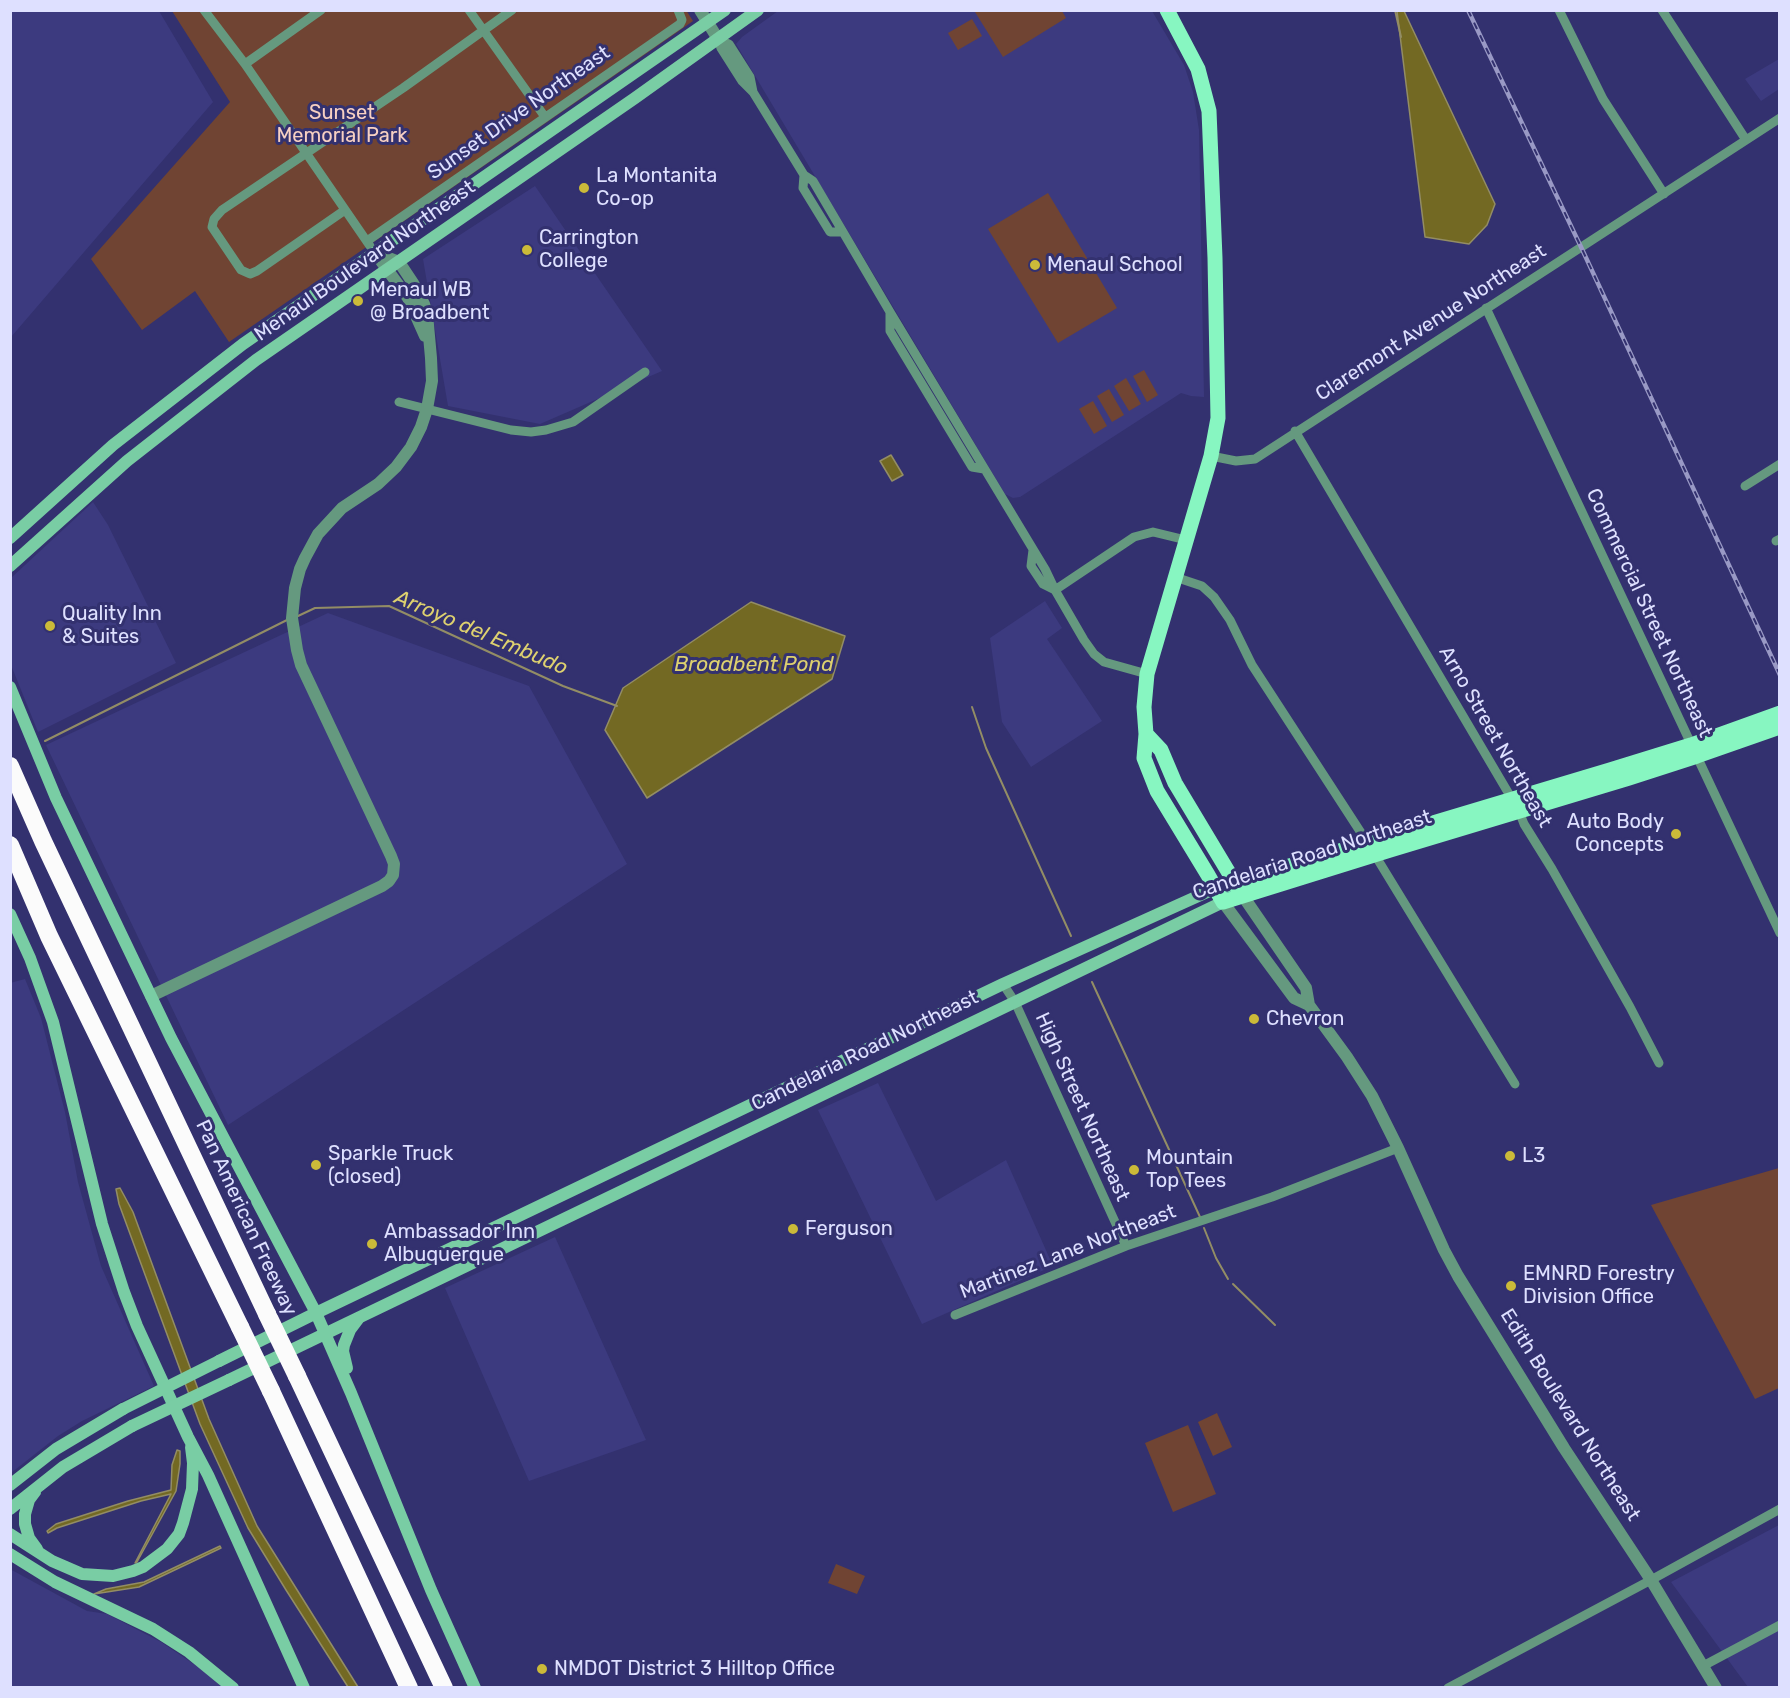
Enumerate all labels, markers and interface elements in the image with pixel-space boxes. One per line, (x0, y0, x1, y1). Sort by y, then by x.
street label: Sunset Drive Northeast (423, 41, 615, 185)
park label: Sunset Memorial Park (276, 101, 408, 148)
place label: La Montanita Co-op (596, 164, 717, 211)
street label: Menaul Boulevard Northeast (250, 176, 480, 346)
marker: La Montanita Co-op (577, 181, 591, 195)
place label: Carrington College (539, 226, 639, 273)
street label: Claremont Avenue Northeast (1311, 239, 1551, 407)
marker: Carrington College (520, 243, 534, 257)
place label: Menaul School (1047, 253, 1183, 277)
marker: Menaul School (1028, 258, 1042, 272)
place label: Menaul WB @ Broadbent (370, 278, 490, 325)
marker: Menaul WB @ Broadbent (351, 294, 365, 308)
street label: Commercial Street Northeast (1581, 485, 1717, 741)
water label: Arroyo del Embudo (391, 585, 571, 681)
place label: Quality Inn & Suites (62, 602, 162, 649)
marker: Quality Inn & Suites (43, 619, 57, 633)
street label: Arno Street Northeast (1433, 642, 1557, 832)
water label: Broadbent Pond (674, 652, 834, 678)
street label: Candelaria Road Northeast (1190, 805, 1434, 905)
place label: Auto Body Concepts (1567, 810, 1664, 857)
marker: Auto Body Concepts (1669, 827, 1683, 841)
street label: Candelaria Road Northeast (748, 986, 982, 1116)
place label: Chevron (1266, 1007, 1344, 1031)
street label: High Street Northeast (1030, 1009, 1134, 1205)
marker: Chevron (1247, 1012, 1261, 1026)
street label: Pan American Freeway (190, 1116, 302, 1320)
place label: Sparkle Truck (closed) (328, 1142, 453, 1189)
place label: L3 (1522, 1144, 1545, 1168)
place label: Mountain Top Tees (1146, 1146, 1233, 1193)
marker: L3 (1503, 1149, 1517, 1163)
marker: Sparkle Truck (closed) (309, 1158, 323, 1172)
marker: Mountain Top Tees (1127, 1163, 1141, 1177)
street label: Martinez Lane Northeast (957, 1200, 1179, 1304)
place label: Ferguson (805, 1217, 893, 1241)
place label: Ambassador Inn Albuquerque (384, 1220, 535, 1267)
marker: Ferguson (786, 1222, 800, 1236)
marker: Ambassador Inn Albuquerque (365, 1237, 379, 1251)
place label: EMNRD Forestry Division Office (1523, 1262, 1675, 1309)
marker: EMNRD Forestry Division Office (1504, 1279, 1518, 1293)
street label: Edith Boulevard Northeast (1495, 1305, 1645, 1525)
place label: NMDOT District 3 Hilltop Office (554, 1657, 835, 1681)
marker: NMDOT District 3 Hilltop Office (535, 1662, 549, 1676)

